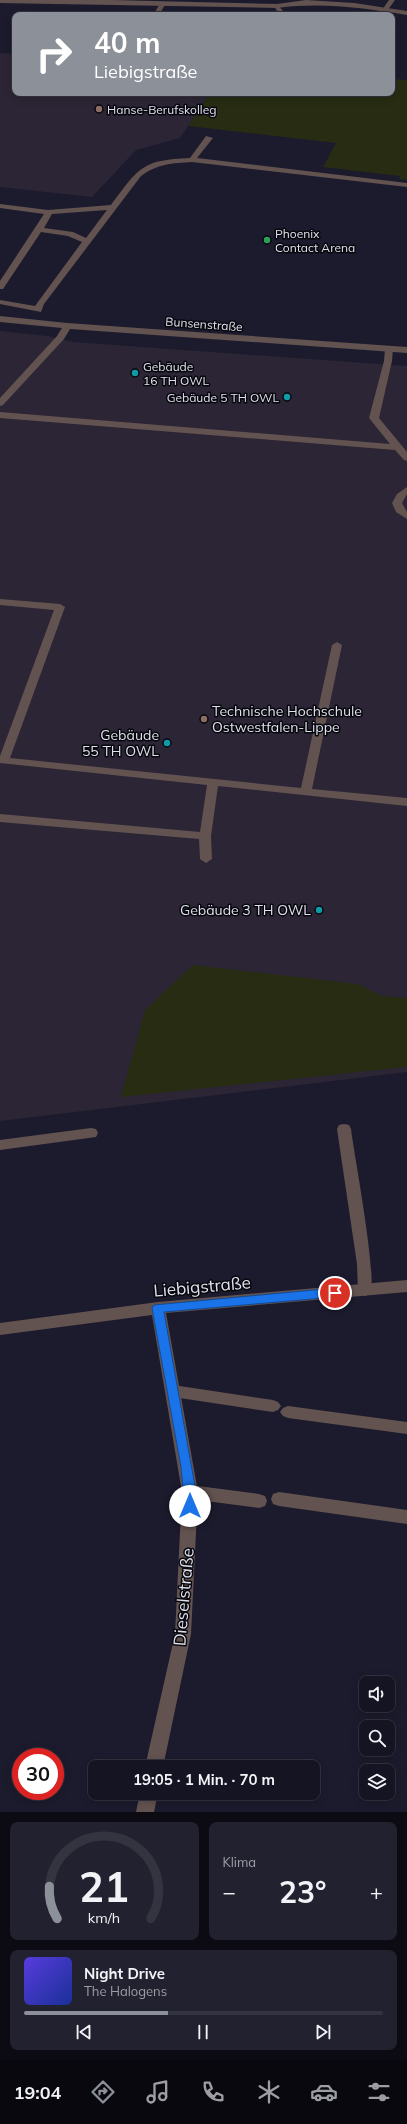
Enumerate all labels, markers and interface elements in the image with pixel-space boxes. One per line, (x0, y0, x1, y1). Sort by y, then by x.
text: 40 m (94, 25, 160, 60)
icon: right (28, 28, 80, 80)
text: Liebigstraße (94, 60, 197, 83)
place label: Hanse-Berufskolleg (107, 102, 216, 117)
marker: Hanse-Berufskolleg (94, 104, 104, 114)
place label: Phoenix Contact Arena (275, 226, 355, 255)
marker: Phoenix Contact Arena (262, 235, 272, 245)
street label: Bunsenstraße (165, 314, 243, 334)
place label: Gebäude 16 TH OWL (143, 359, 210, 388)
marker: Gebäude 16 TH OWL (130, 368, 140, 378)
place label: Gebäude 5 TH OWL (167, 390, 279, 405)
marker: Gebäude 5 TH OWL (282, 392, 292, 402)
place label: Technische Hochschule Ostwestfalen-Lippe (212, 702, 362, 736)
marker: Technische Hochschule Ostwestfalen-Lippe (199, 714, 209, 724)
place label: Gebäude 55 TH OWL (82, 726, 159, 760)
marker: Gebäude 55 TH OWL (162, 738, 172, 748)
place label: Gebäude 3 TH OWL (180, 901, 311, 919)
marker: Gebäude 3 TH OWL (314, 905, 324, 915)
street label: Liebigstraße (152, 1271, 252, 1301)
pin (318, 1276, 352, 1310)
icon: arrive (324, 1282, 346, 1304)
position arrow (169, 1485, 211, 1527)
street label: Dieselstraße (168, 1547, 198, 1647)
map controls (359, 1676, 395, 1800)
button: sound (359, 1676, 395, 1712)
button: search (359, 1720, 395, 1756)
speed limit sign: 30 (12, 1748, 64, 1800)
button: layers (359, 1764, 395, 1800)
text: 19:05 · 1 Min. · 70 m (133, 1770, 275, 1789)
text: Klima (223, 1854, 256, 1870)
text: 21 (79, 1860, 129, 1912)
text: 23° (279, 1873, 326, 1911)
text: − (223, 1878, 236, 1906)
text: + (370, 1878, 383, 1906)
text: km/h (88, 1909, 120, 1927)
text: Night Drive (84, 1964, 165, 1983)
text: The Halogens (84, 1983, 167, 1999)
icon: previous (73, 2021, 95, 2043)
icon: pause (192, 2021, 214, 2043)
icon: next (312, 2021, 334, 2043)
icon: directions (89, 2078, 117, 2106)
icon: music (144, 2078, 172, 2106)
icon: phone (199, 2078, 227, 2106)
icon: climate (255, 2078, 283, 2106)
icon: car (310, 2078, 338, 2106)
icon: filters (365, 2078, 393, 2106)
text: 19:04 (14, 2081, 61, 2104)

